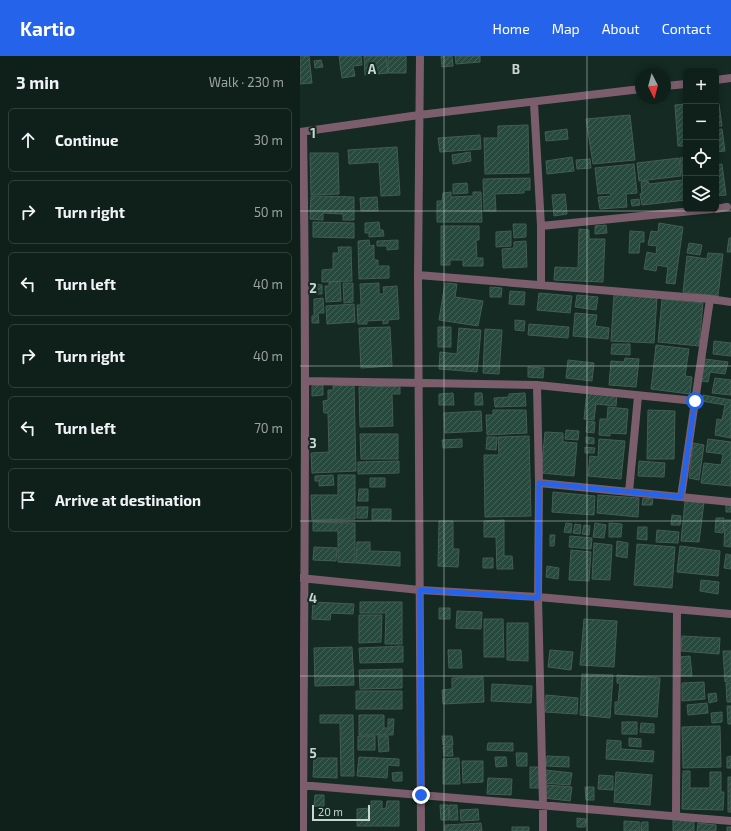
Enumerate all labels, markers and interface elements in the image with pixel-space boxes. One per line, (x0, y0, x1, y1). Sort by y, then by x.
text: Kartio (20, 17, 75, 40)
text: Home (493, 20, 530, 37)
text: Map (552, 20, 580, 37)
text: About (602, 20, 640, 37)
text: Contact (662, 20, 711, 37)
text: A (368, 61, 377, 77)
text: B (512, 61, 520, 77)
north arrow (635, 68, 671, 104)
map controls (683, 68, 719, 212)
button: + (683, 68, 719, 104)
text: 3 min (16, 72, 59, 92)
text: Walk · 230 m (209, 74, 284, 90)
button: − (683, 104, 719, 140)
text: 1 (310, 125, 316, 141)
icon: ahead (17, 129, 39, 151)
text: Continue (55, 131, 118, 149)
text: 30 m (254, 132, 283, 148)
button: locate (683, 140, 719, 176)
button: layers (683, 176, 719, 212)
icon: right (17, 201, 39, 223)
text: Turn right (55, 203, 125, 221)
text: 50 m (254, 204, 283, 220)
icon: left (17, 273, 39, 295)
text: Turn left (55, 275, 116, 293)
text: 40 m (253, 276, 283, 292)
text: 2 (309, 280, 317, 296)
icon: right (17, 345, 39, 367)
text: Turn right (55, 347, 125, 365)
text: 40 m (253, 348, 283, 364)
route start (686, 392, 704, 410)
icon: left (17, 417, 39, 439)
text: Turn left (55, 419, 116, 437)
text: 70 m (254, 420, 283, 436)
text: 3 (309, 435, 317, 451)
icon: arrive (17, 489, 39, 511)
text: Arrive at destination (55, 491, 201, 509)
text: 4 (309, 590, 317, 606)
text: 5 (309, 745, 317, 761)
route end (412, 786, 430, 804)
scale bar (312, 803, 370, 822)
text: 20 m (318, 805, 343, 818)

